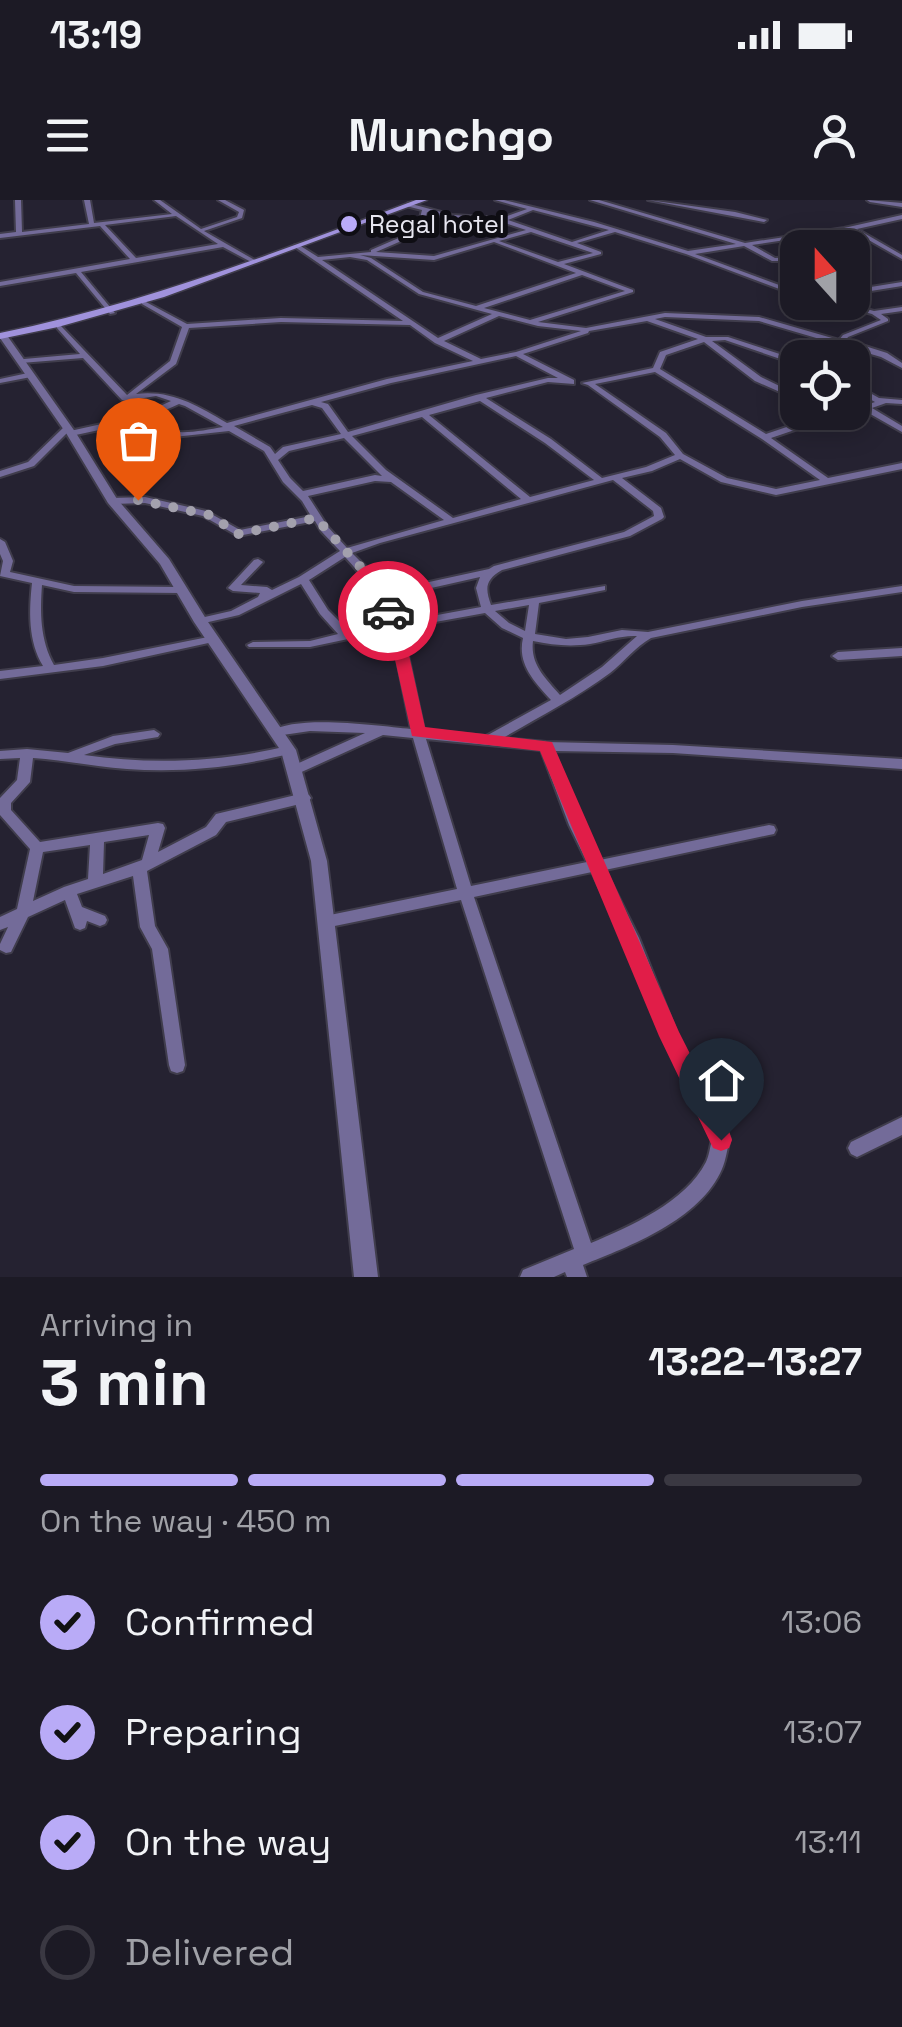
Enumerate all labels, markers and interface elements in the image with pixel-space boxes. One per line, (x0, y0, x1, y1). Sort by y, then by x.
text: 13:19 (50, 11, 142, 59)
text: Munchgo (348, 107, 554, 164)
icon: menu (40, 108, 95, 163)
icon: person (807, 108, 862, 163)
place label: Regal hotel (369, 208, 505, 240)
marker: Regal hotel (338, 213, 360, 235)
north arrow (780, 230, 870, 320)
map controls (780, 230, 870, 430)
button: locate (780, 340, 870, 430)
pin (96, 398, 181, 501)
icon: bag (111, 413, 166, 468)
courier (338, 561, 438, 661)
icon: car (361, 584, 416, 639)
pin (679, 1038, 764, 1141)
icon: home (694, 1053, 749, 1108)
text: Arriving in (40, 1305, 193, 1345)
text: 13:22–13:27 (648, 1338, 862, 1386)
text: 3 min (40, 1341, 209, 1424)
text: On the way · 450 m (40, 1501, 332, 1541)
icon: check (40, 1595, 95, 1650)
text: Confirmed (125, 1598, 315, 1646)
text: 13:06 (781, 1602, 862, 1642)
icon: check (40, 1705, 95, 1760)
text: Preparing (125, 1708, 302, 1756)
text: 13:07 (783, 1712, 862, 1752)
icon: check (40, 1815, 95, 1870)
text: On the way (125, 1818, 331, 1866)
text: 13:11 (794, 1822, 862, 1862)
text: Delivered (125, 1928, 294, 1976)

